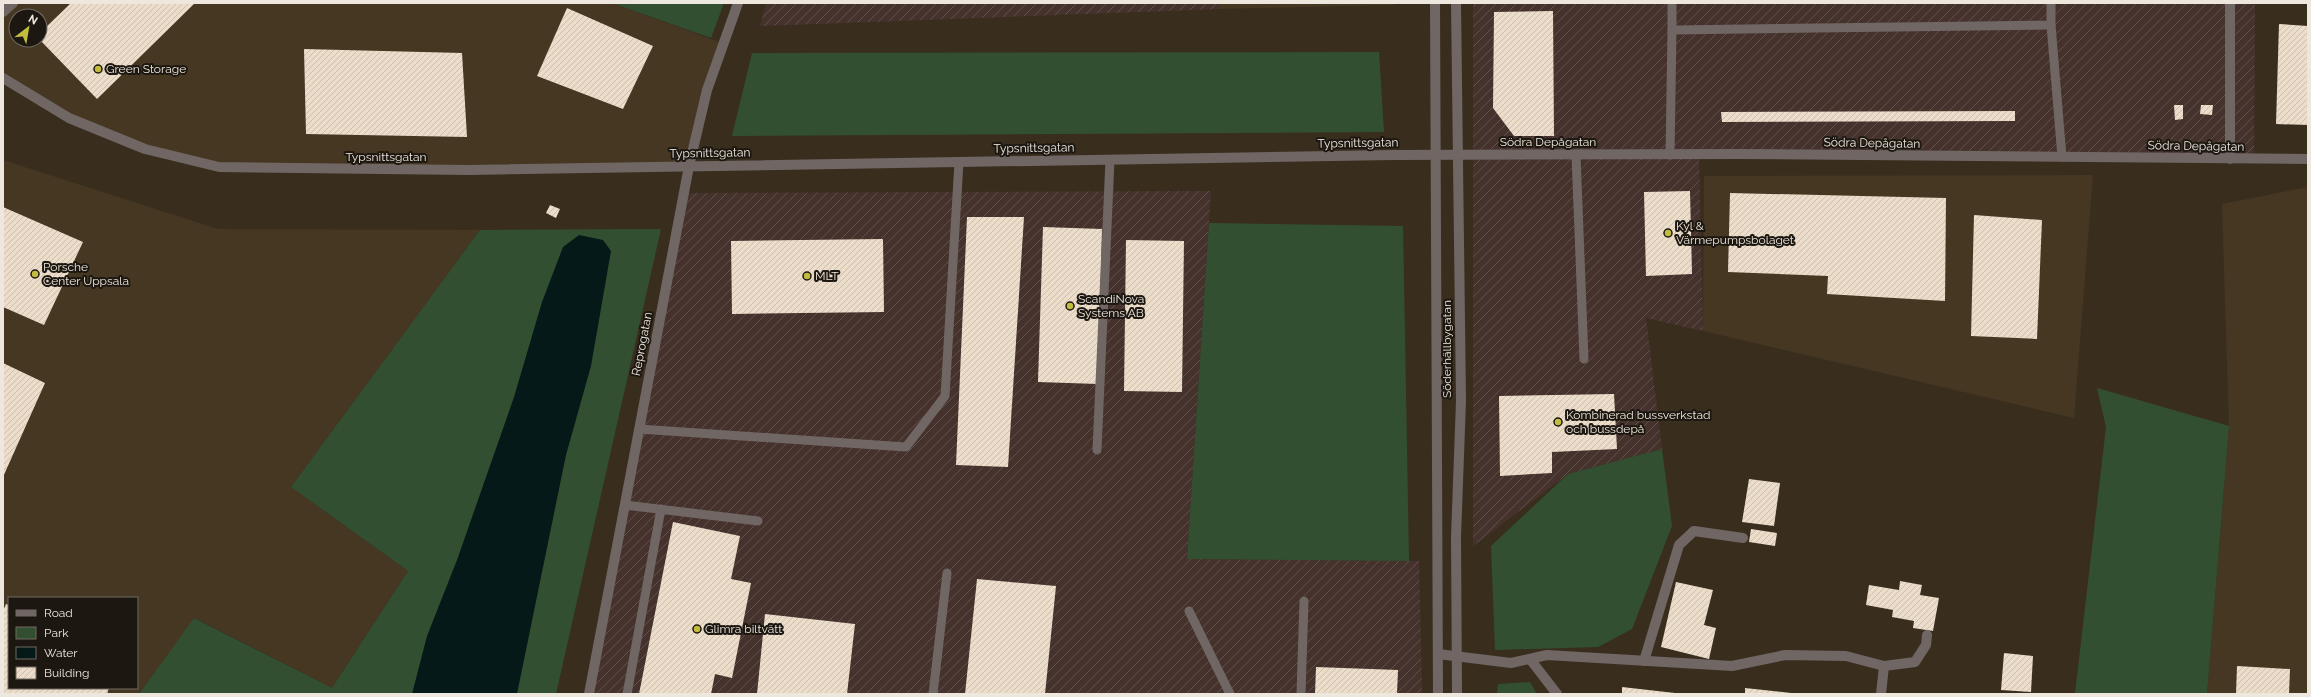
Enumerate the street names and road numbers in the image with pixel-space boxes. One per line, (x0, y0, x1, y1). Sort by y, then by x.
street label: Typsnittsgatan (1317, 135, 1399, 151)
street label: Södra Depågatan (1500, 135, 1596, 149)
street label: Södra Depågatan (1824, 135, 1920, 151)
street label: Södra Depågatan (2148, 138, 2244, 154)
street label: Typsnittsgatan (993, 140, 1075, 156)
street label: Typsnittsgatan (669, 145, 751, 161)
street label: Typsnittsgatan (346, 150, 426, 164)
street label: Söderhällbygatan (1440, 300, 1454, 398)
street label: Reprogatan (629, 311, 655, 377)

